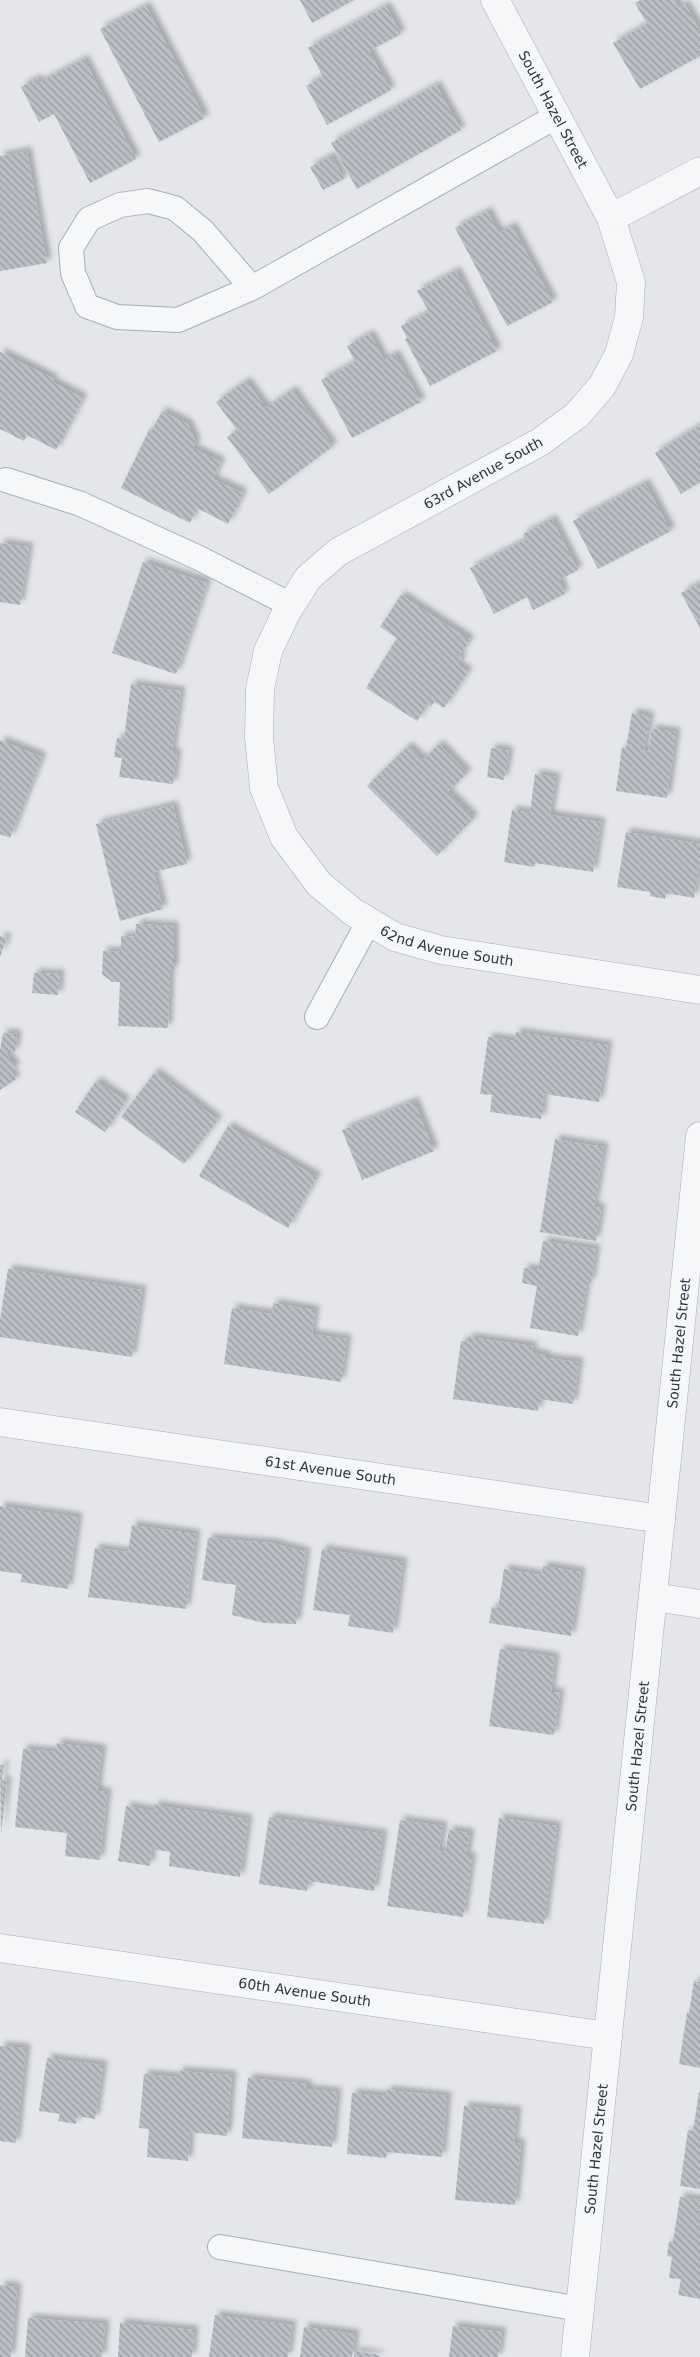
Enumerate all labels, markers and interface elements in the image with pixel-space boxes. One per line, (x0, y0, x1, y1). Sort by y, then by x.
street label: South Hazel Street (515, 48, 591, 172)
street label: 63rd Avenue South (421, 434, 545, 512)
street label: 62nd Avenue South (377, 922, 515, 969)
street label: South Hazel Street (664, 1277, 693, 1409)
street label: 61st Avenue South (264, 1453, 397, 1488)
street label: South Hazel Street (623, 1680, 652, 1812)
street label: 60th Avenue South (237, 1975, 372, 2010)
street label: South Hazel Street (582, 2083, 611, 2215)

